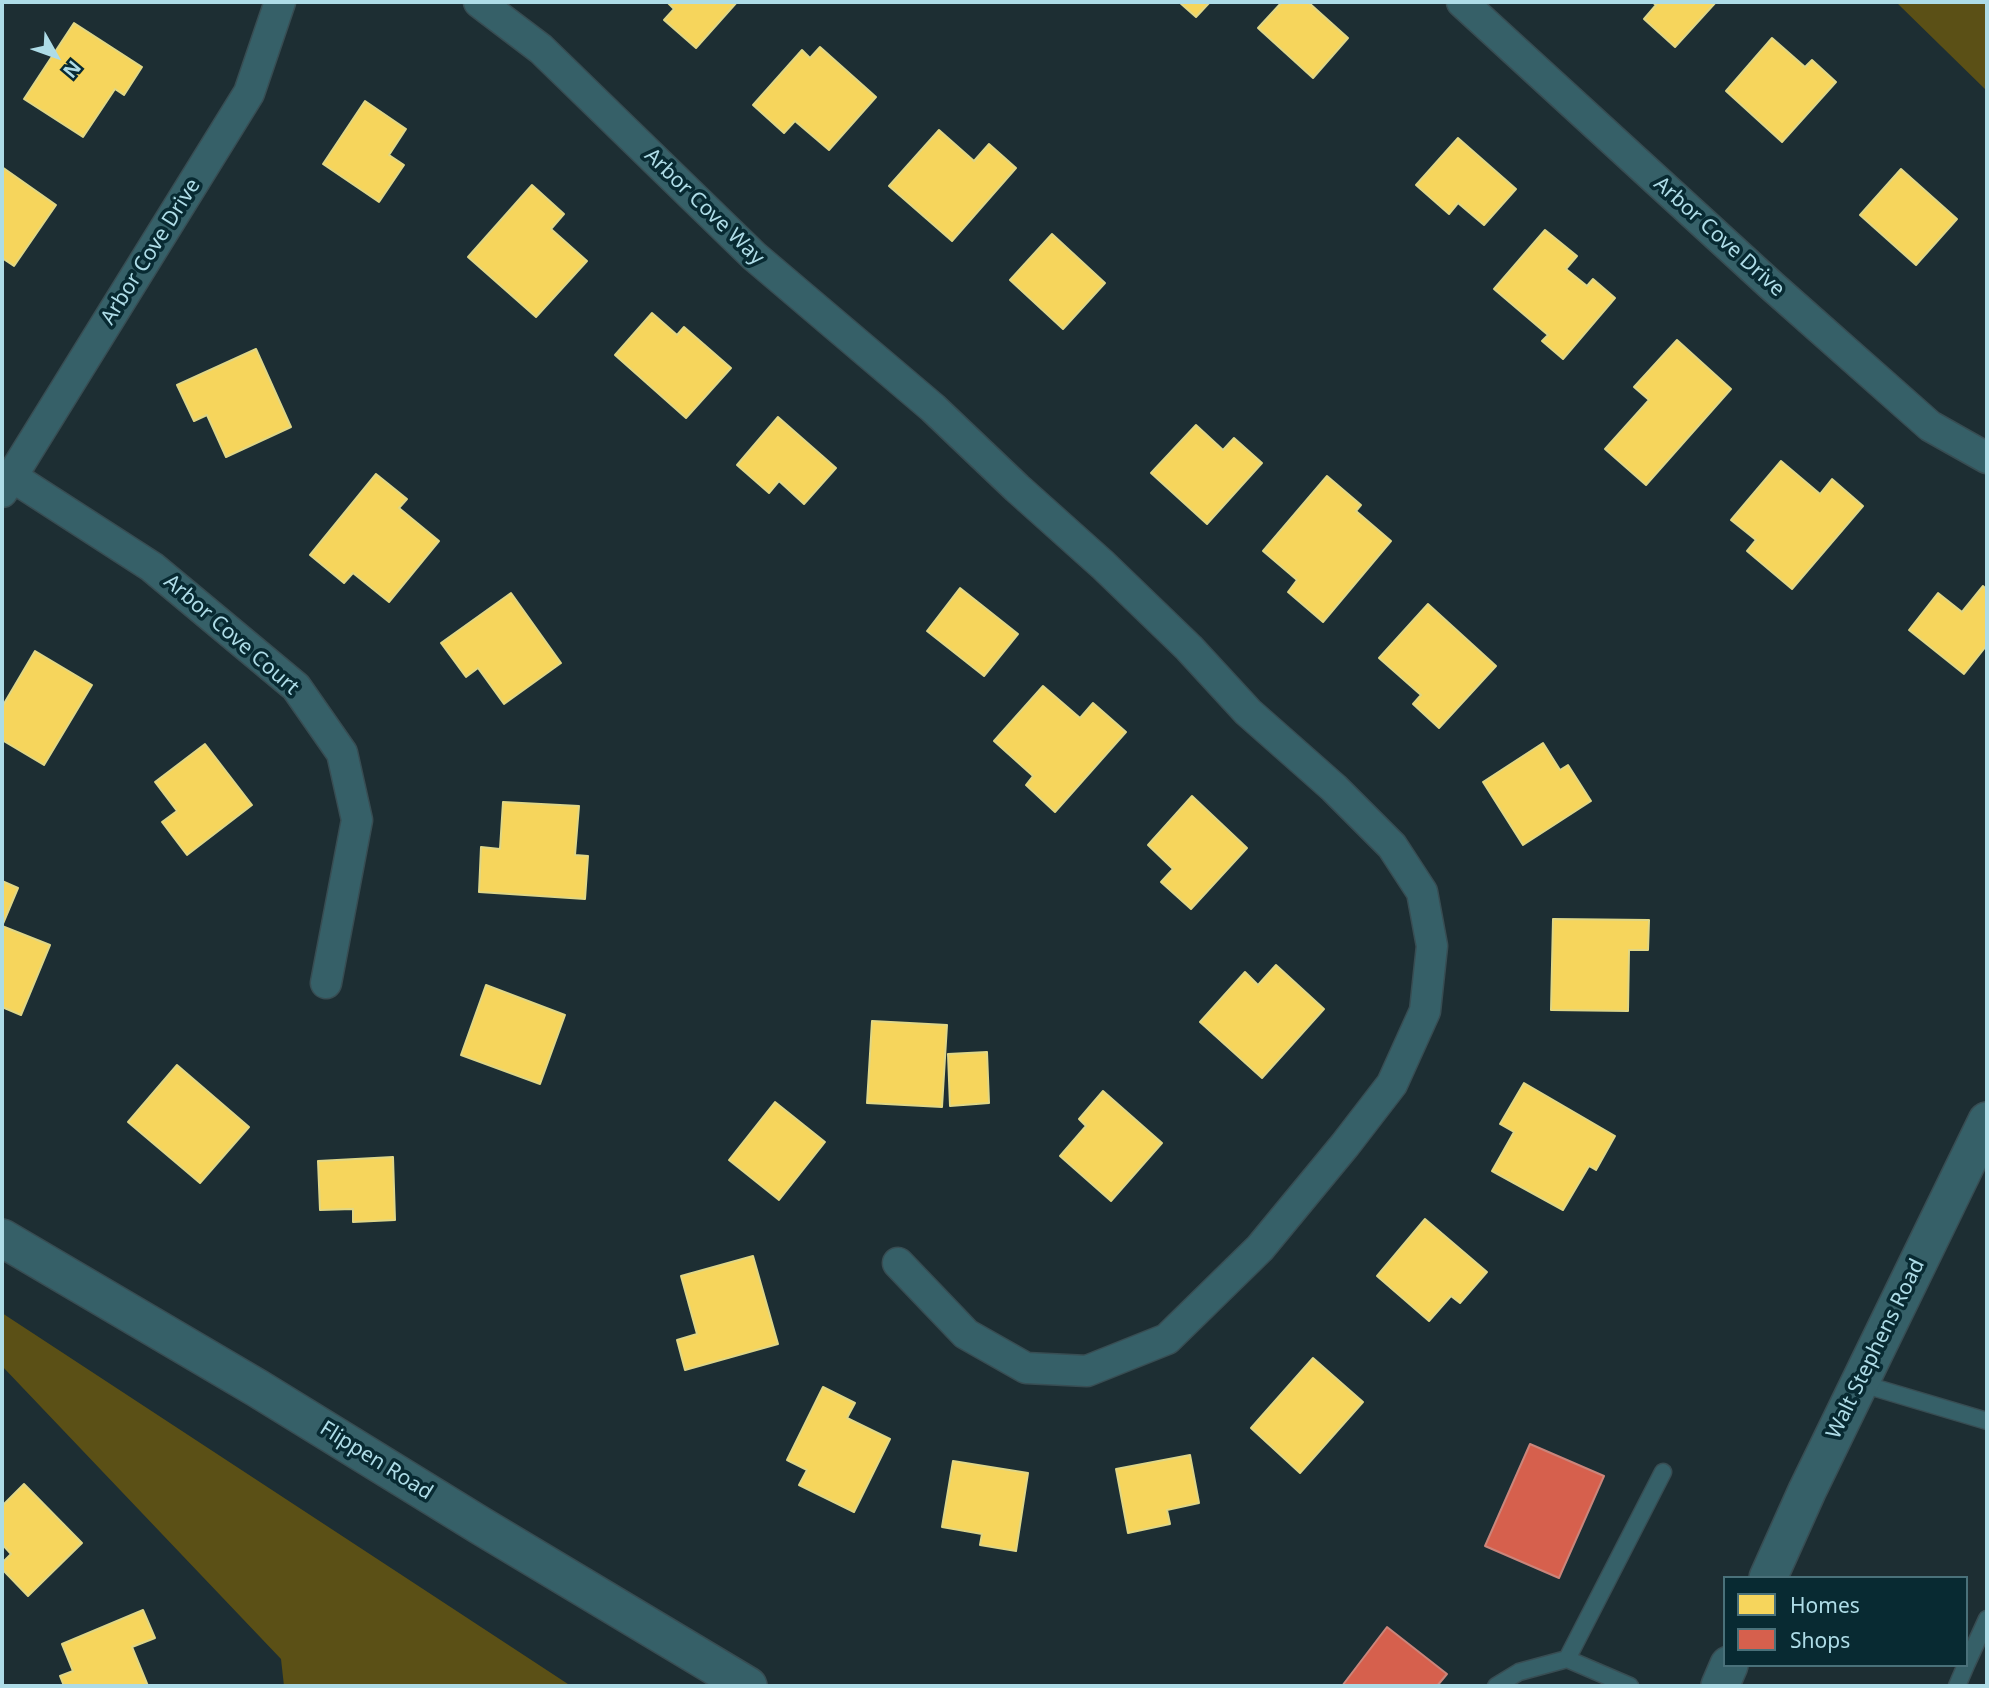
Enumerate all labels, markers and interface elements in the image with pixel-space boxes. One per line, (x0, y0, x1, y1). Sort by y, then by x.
north arrow (21, 21, 91, 91)
text: N (57, 55, 87, 84)
street label: Arbor Cove Way (639, 143, 769, 271)
street label: Arbor Cove Drive (1648, 172, 1790, 302)
street label: Arbor Cove Drive (96, 174, 206, 330)
street label: Arbor Cove Court (158, 570, 304, 700)
street label: Walt Stephens Road (1821, 1255, 1931, 1443)
street label: Flippen Road (315, 1416, 437, 1506)
legend (1723, 1576, 1968, 1667)
text: Homes (1790, 1591, 1860, 1619)
text: Shops (1790, 1626, 1850, 1654)

